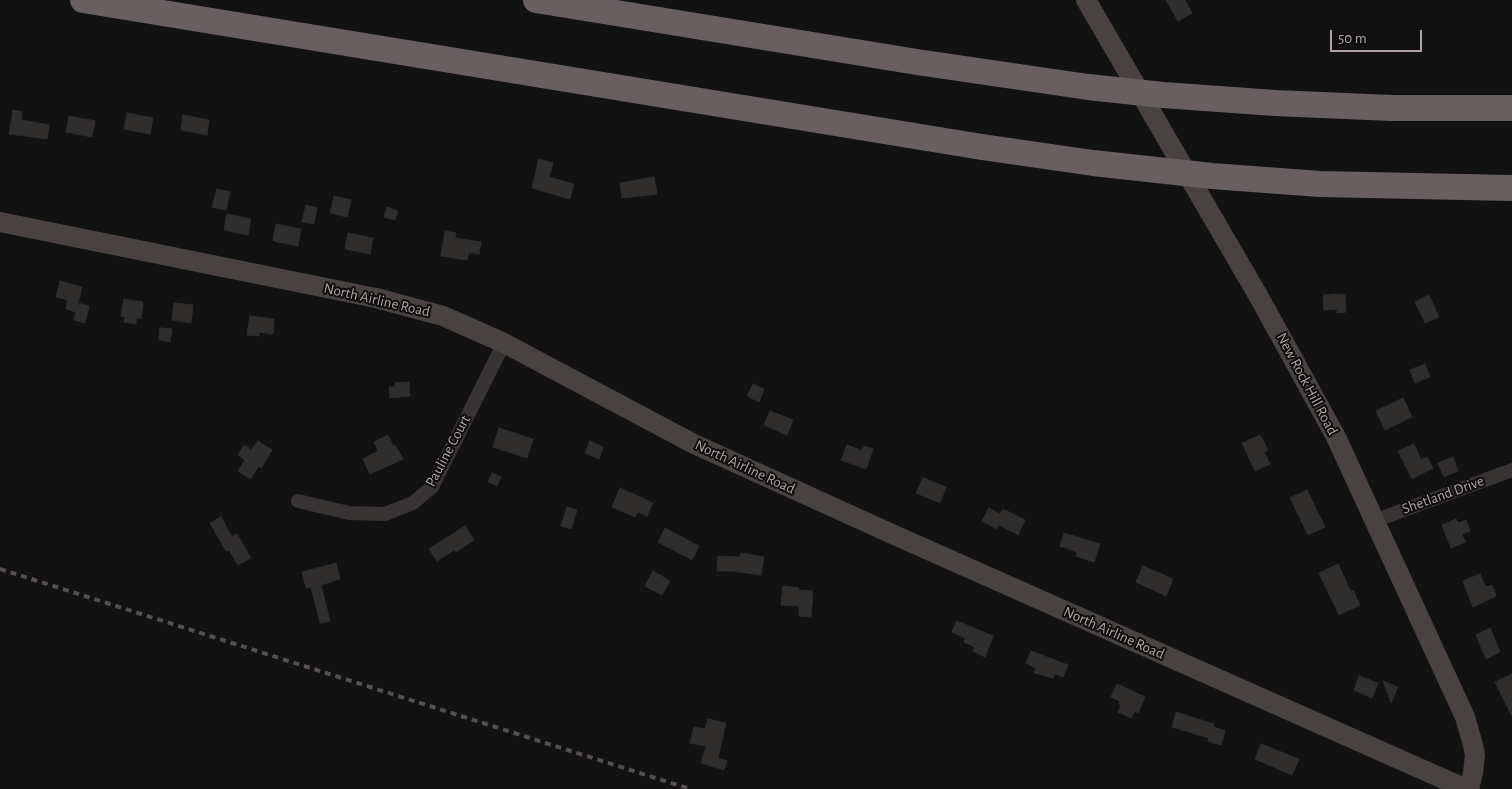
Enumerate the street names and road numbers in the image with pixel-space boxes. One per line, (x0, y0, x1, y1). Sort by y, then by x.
street label: North Airline Road (322, 279, 432, 321)
street label: New Rock Hill Road (1272, 330, 1342, 438)
street label: Pauline Court (422, 412, 474, 490)
street label: North Airline Road (692, 436, 798, 498)
street label: Shetland Drive (1399, 472, 1487, 518)
street label: North Airline Road (1061, 603, 1167, 663)

